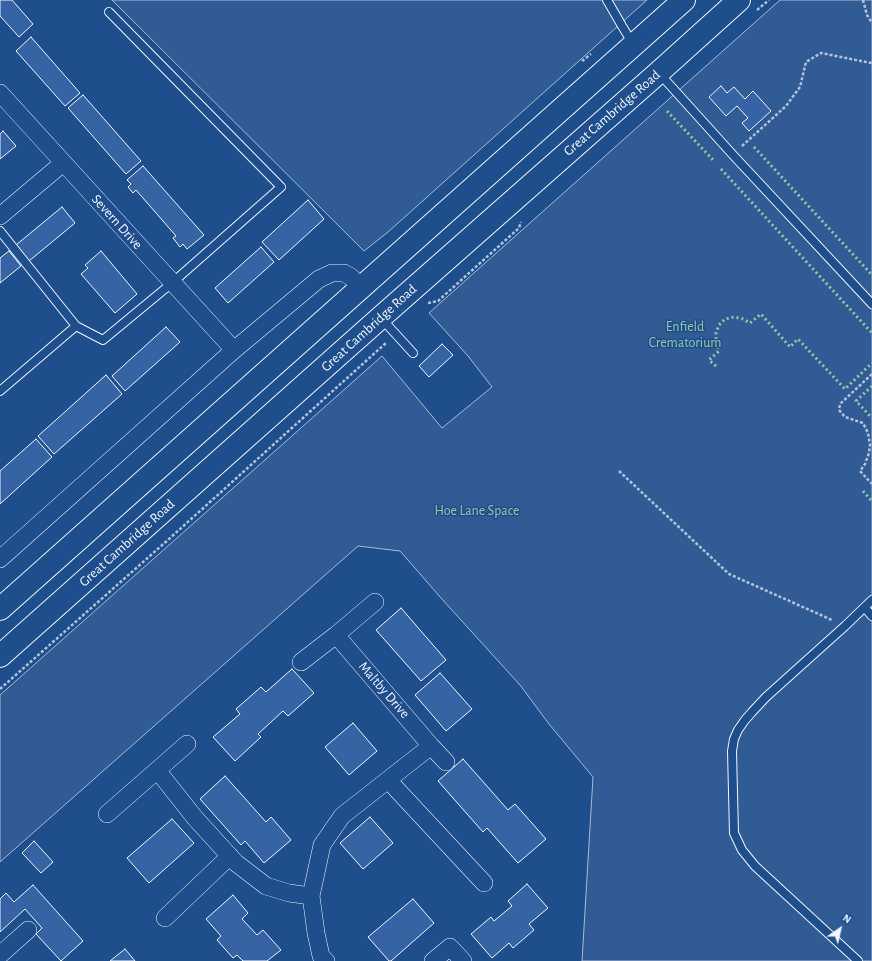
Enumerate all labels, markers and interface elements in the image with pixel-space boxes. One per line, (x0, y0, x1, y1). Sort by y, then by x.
street label: Great Cambridge Road (560, 66, 664, 160)
street label: Severn Drive (88, 191, 146, 253)
street label: Great Cambridge Road (318, 281, 420, 375)
park label: Enfield Crematorium (649, 319, 721, 352)
street label: Great Cambridge Road (76, 496, 178, 590)
park label: Hoe Lane Space (434, 503, 520, 519)
street label: Maltby Drive (355, 658, 413, 722)
north arrow (820, 909, 860, 949)
text: N (841, 912, 853, 925)

